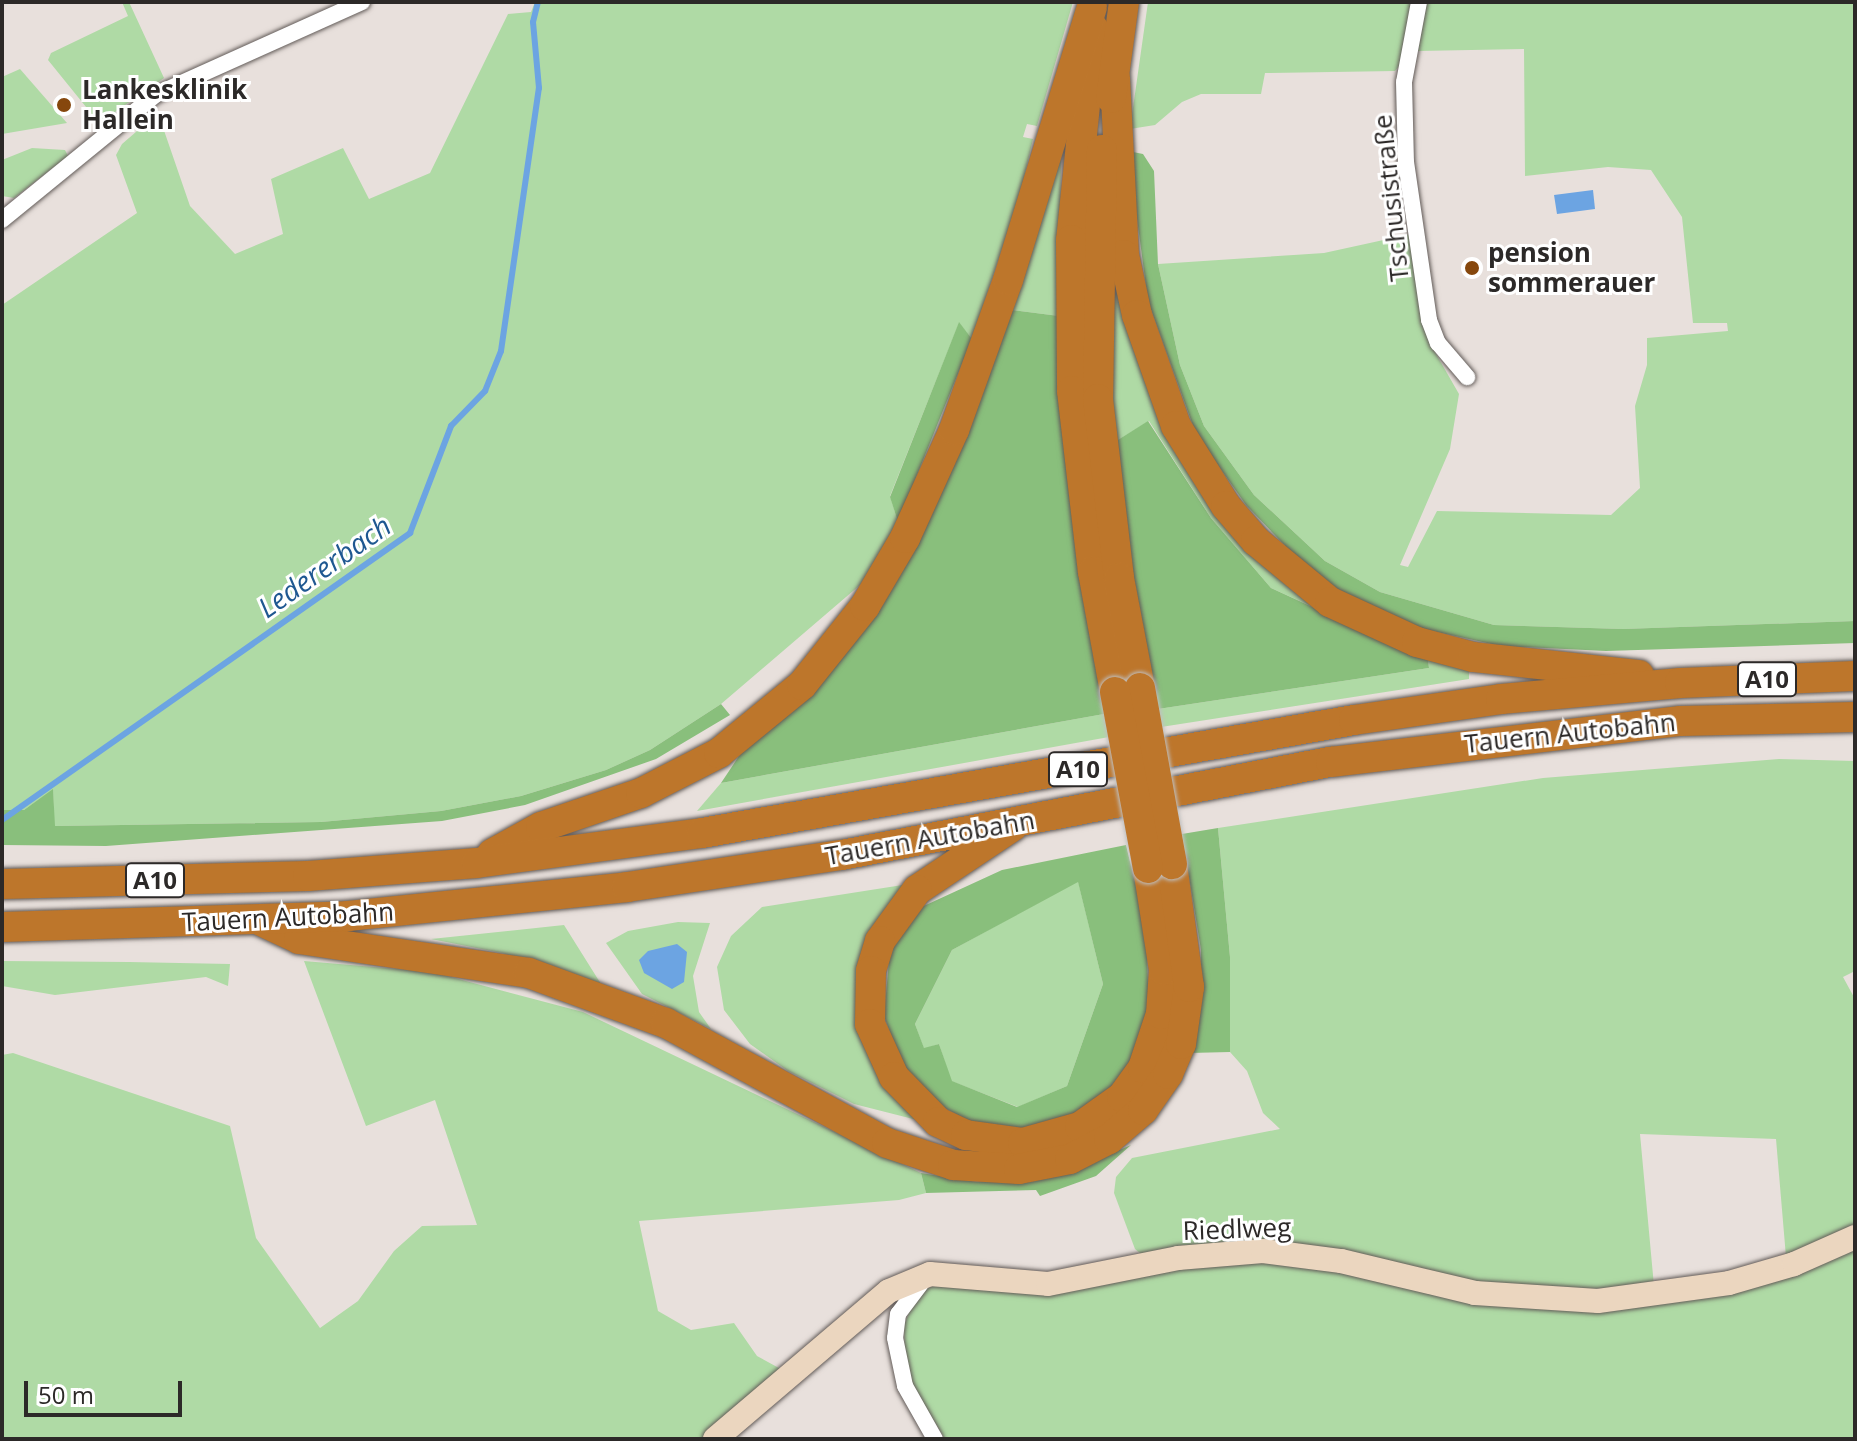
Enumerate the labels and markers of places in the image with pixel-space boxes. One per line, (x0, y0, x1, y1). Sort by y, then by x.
place label: Lankesklinik Hallein (82, 74, 247, 136)
marker: Lankesklinik Hallein (53, 94, 75, 116)
place label: pension sommerauer (1488, 237, 1655, 298)
marker: pension sommerauer (1463, 259, 1481, 277)

